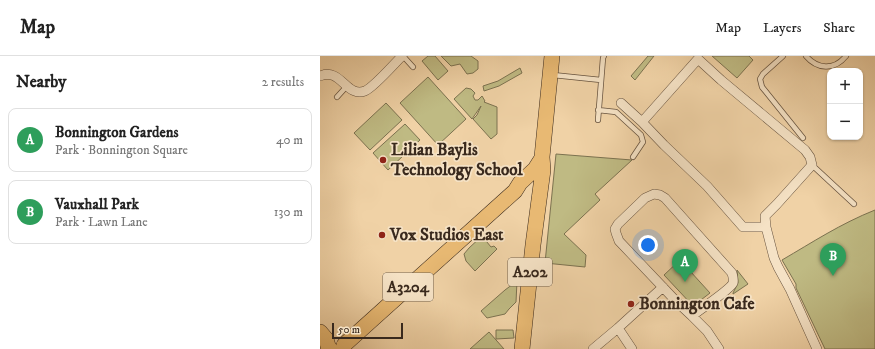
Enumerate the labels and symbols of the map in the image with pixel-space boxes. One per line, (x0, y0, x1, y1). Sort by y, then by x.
place label: Lilian Baylis Technology School (390, 139, 524, 181)
marker: Lilian Baylis Technology School (378, 155, 388, 165)
place label: Vox Studios East (389, 224, 504, 246)
marker: Vox Studios East (377, 230, 387, 240)
your location (638, 235, 658, 255)
pin: B (820, 243, 846, 276)
pin: A (672, 249, 698, 282)
road number: A202 (508, 258, 552, 286)
road number: A3204 (383, 273, 433, 301)
place label: Bonnington Cafe (639, 293, 755, 315)
marker: Bonnington Cafe (626, 299, 636, 309)
scale bar (332, 321, 403, 340)

